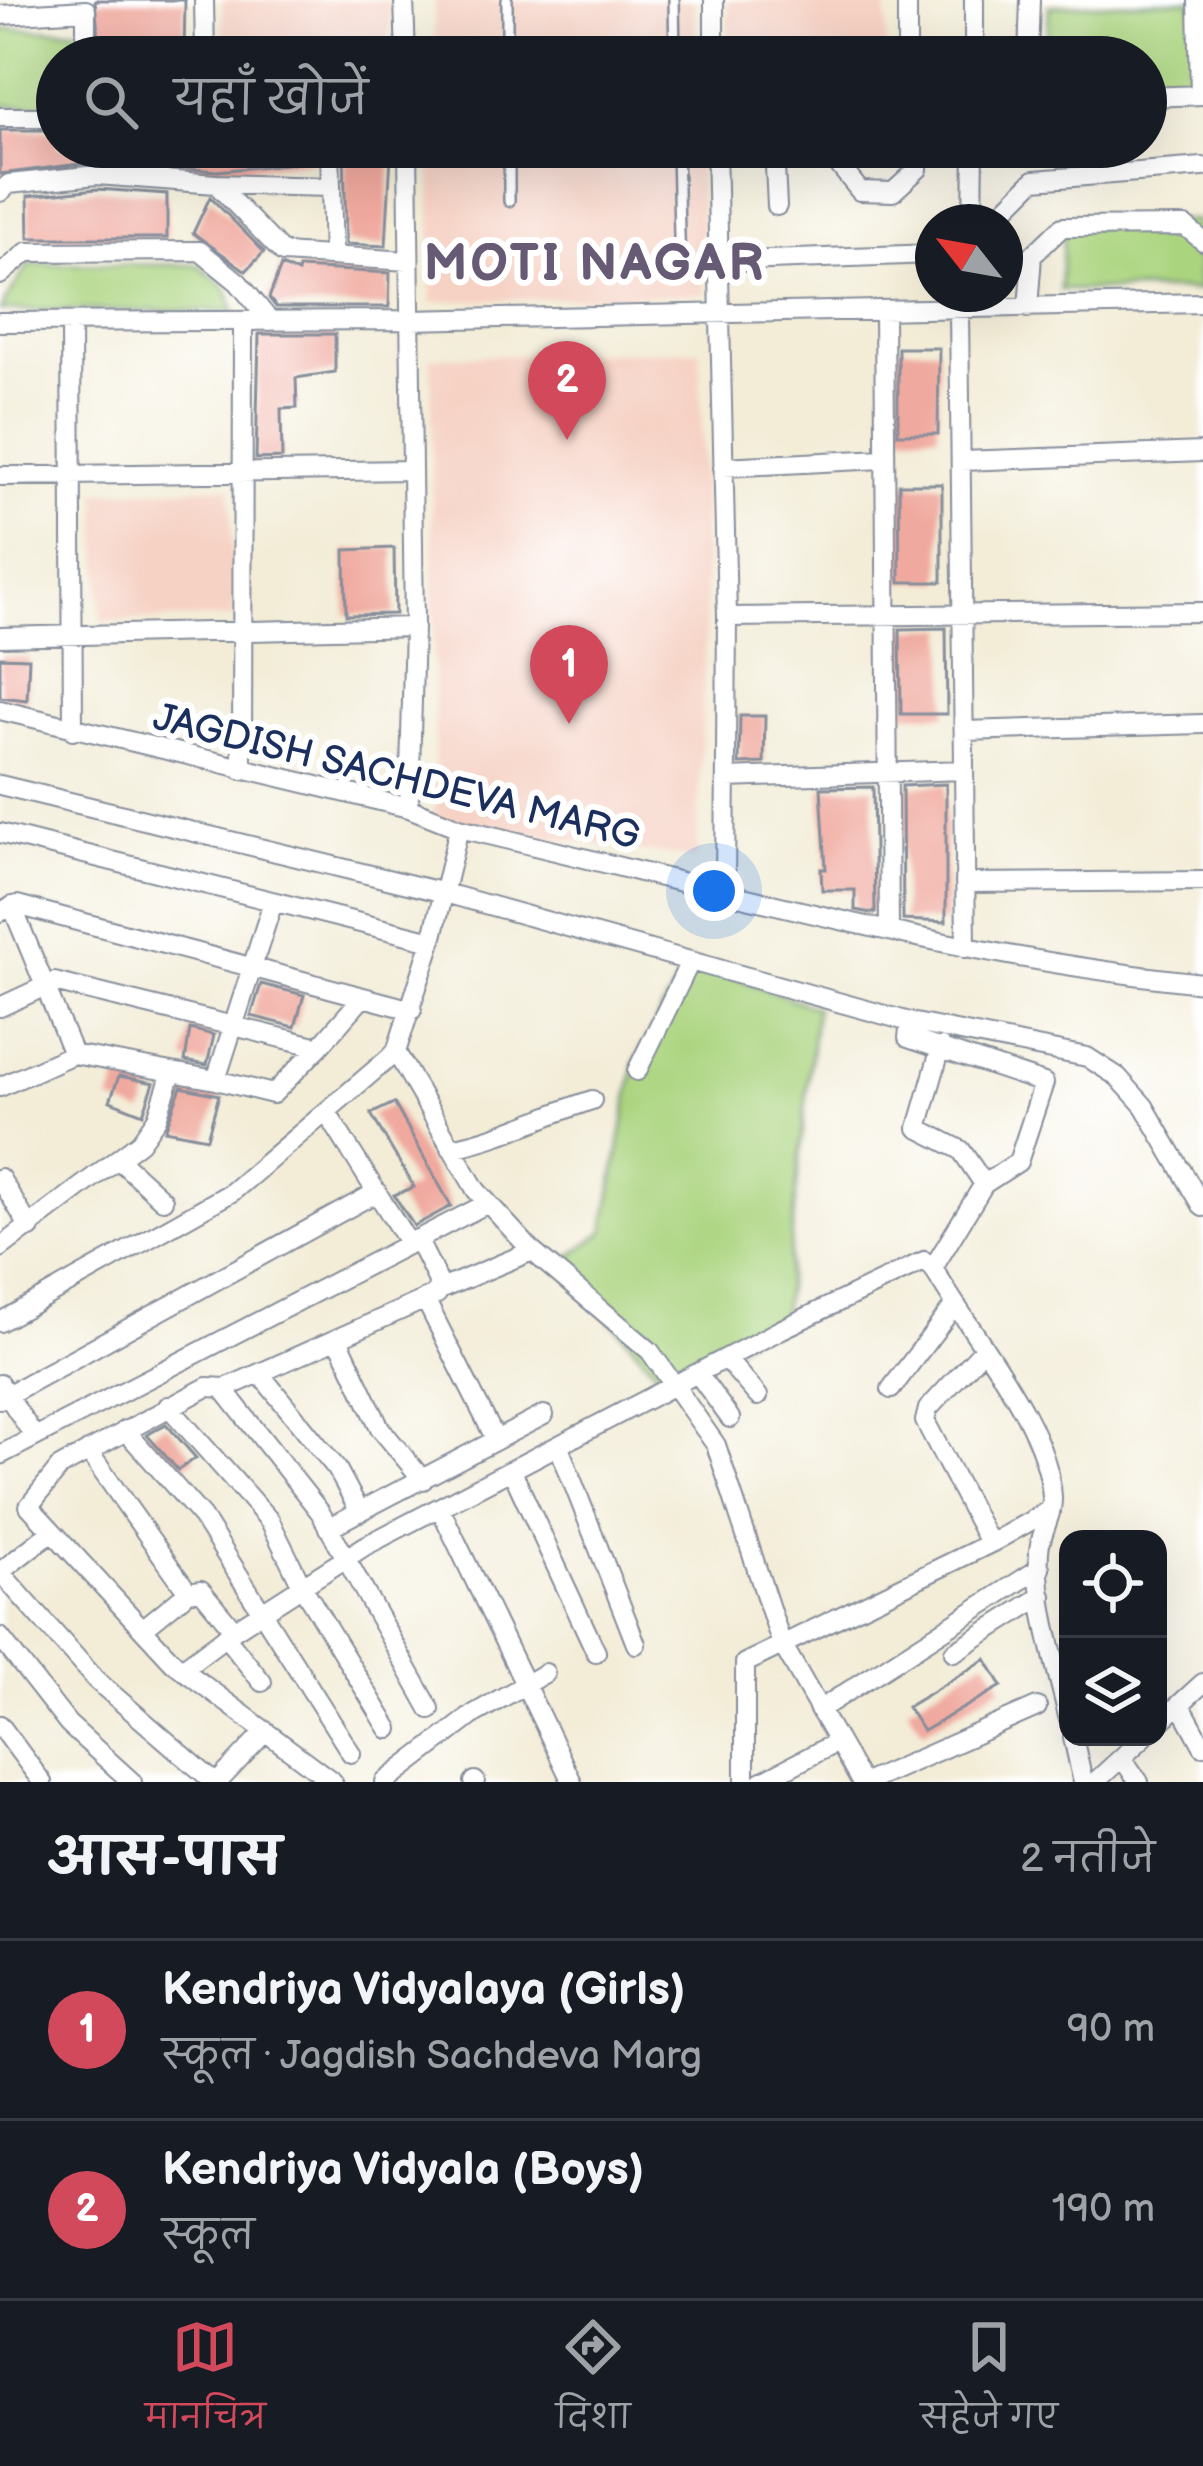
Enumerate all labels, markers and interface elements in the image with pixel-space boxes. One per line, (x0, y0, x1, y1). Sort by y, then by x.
search box (36, 36, 1167, 168)
icon: search (78, 69, 144, 135)
text: यहाँ खोजें (174, 73, 368, 128)
north arrow (915, 204, 1023, 312)
district label: MOTI NAGAR (424, 234, 766, 295)
pin: 2 (528, 341, 606, 440)
pin: 1 (530, 625, 608, 724)
street label: JAGDISH SACHDEVA MARG (148, 694, 644, 861)
your location (684, 861, 744, 921)
map controls (1059, 1530, 1167, 1746)
button: locate (1059, 1530, 1167, 1638)
button: layers (1059, 1638, 1167, 1746)
text: आस-पास (48, 1828, 281, 1889)
text: 2 नतीजे (1020, 1836, 1155, 1883)
text: Kendriya Vidyalaya (Girls) (162, 1963, 685, 2018)
text: 1 (79, 2006, 95, 2053)
text: 90 m (1067, 2006, 1155, 2053)
text: स्कूल · Jagdish Sachdeva Marg (162, 2033, 702, 2080)
text: Kendriya Vidyala (Boys) (162, 2143, 644, 2198)
text: 2 (75, 2186, 99, 2233)
text: 190 m (1052, 2186, 1155, 2233)
text: स्कूल (162, 2213, 255, 2260)
tab: मानचित्र (145, 2314, 266, 2453)
tab: दिशा (556, 2314, 631, 2453)
tab: सहेजे गए (921, 2314, 1058, 2453)

